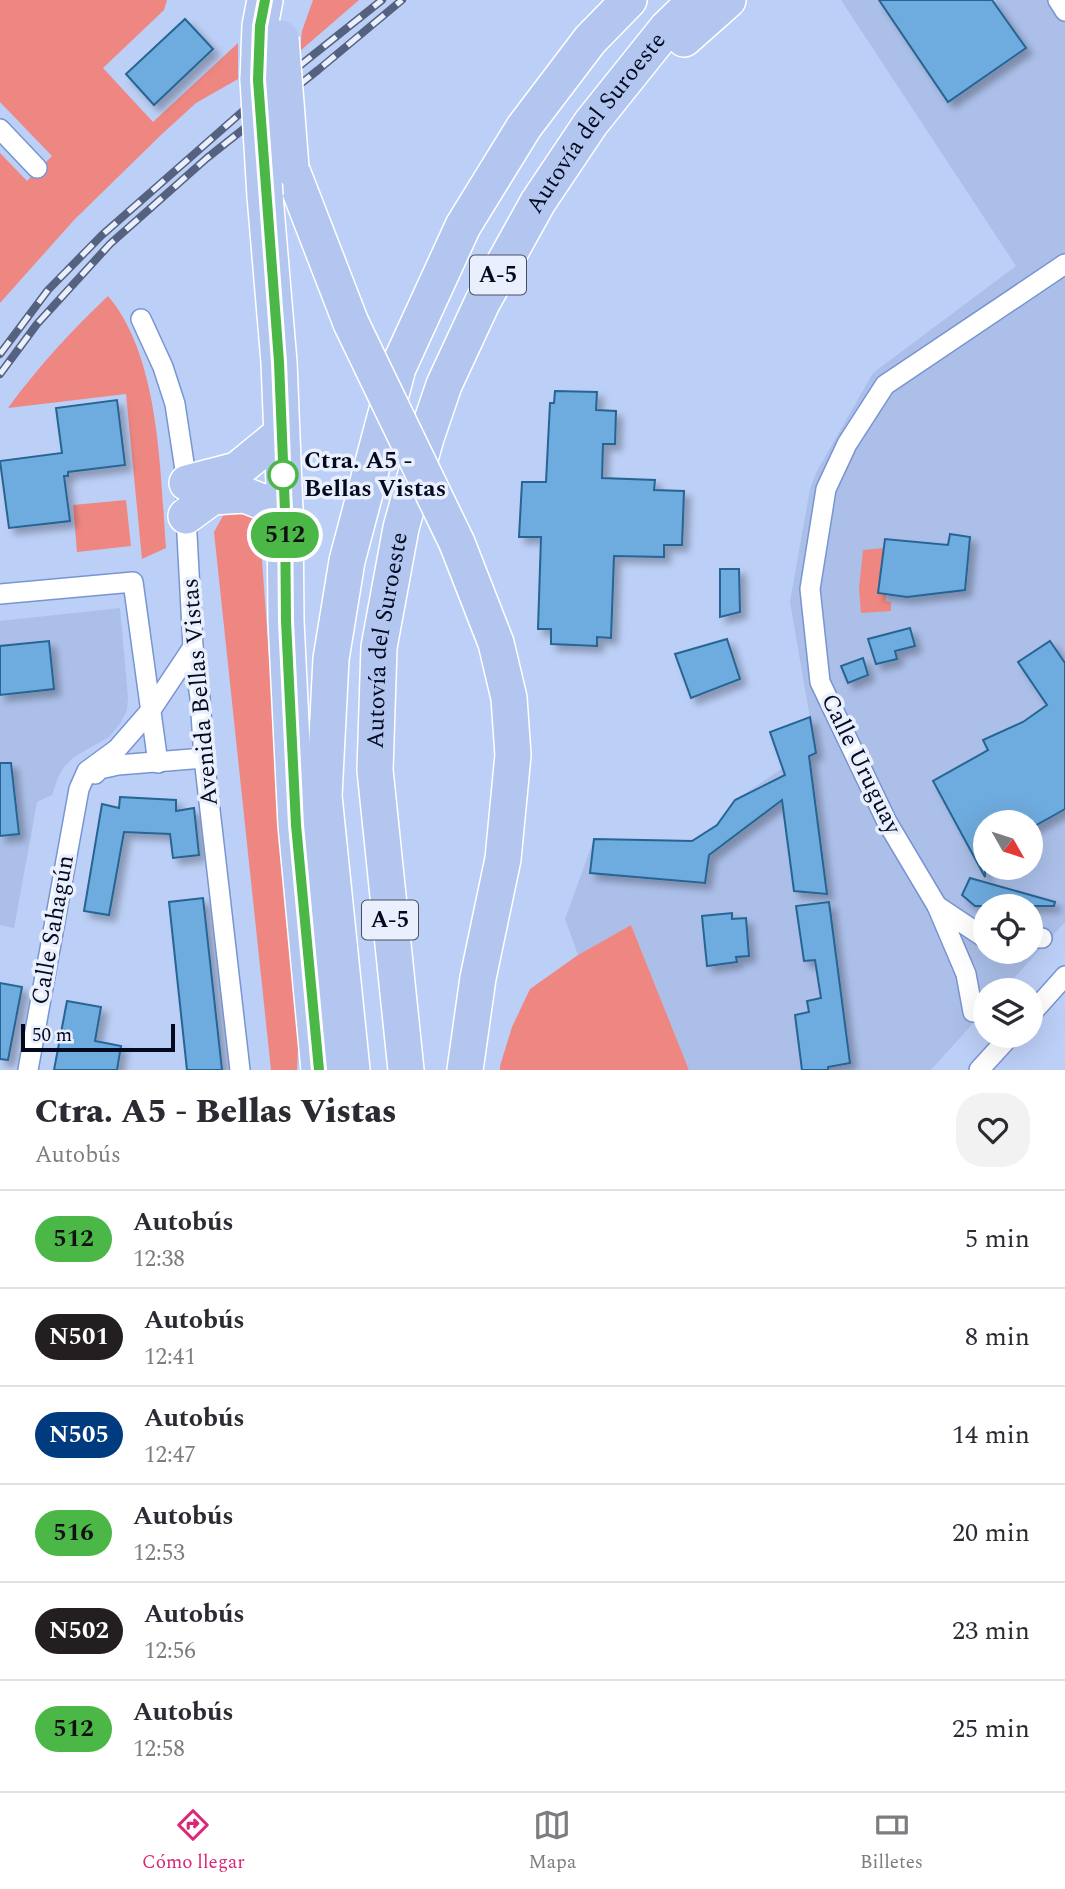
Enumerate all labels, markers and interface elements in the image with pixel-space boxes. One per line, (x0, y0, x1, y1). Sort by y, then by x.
street label: Autovía del Suroeste (517, 24, 675, 220)
road number: A-5 (470, 256, 526, 294)
place label: Ctra. A5 - Bellas Vistas (304, 443, 446, 507)
marker: Ctra. A5 - Bellas Vistas (268, 460, 298, 490)
line badge: 512 (245, 512, 325, 558)
text: 512 (265, 517, 305, 553)
street label: Autovía del Suroeste (358, 529, 418, 749)
street label: Avenida Bellas Vistas (172, 577, 228, 807)
street label: Calle Uruguay (811, 688, 911, 842)
north arrow (973, 810, 1043, 880)
map controls (973, 810, 1043, 1048)
street label: Calle Sahagún (22, 852, 84, 1008)
button: locate (973, 894, 1043, 964)
road number: A-5 (362, 900, 418, 939)
button: layers (973, 978, 1043, 1048)
scale bar (21, 1021, 175, 1053)
text: 50 m (32, 1021, 72, 1050)
text: Ctra. A5 - Bellas Vistas (35, 1087, 397, 1137)
button: heart (956, 1093, 1030, 1167)
text: Autobús (35, 1138, 121, 1173)
text: Autobús (133, 1202, 234, 1242)
text: 5 min (965, 1219, 1030, 1259)
text: 512 (53, 1221, 94, 1257)
text: 12:38 (133, 1242, 185, 1277)
text: Autobús (144, 1300, 245, 1340)
text: 8 min (965, 1317, 1030, 1357)
text: N501 (49, 1319, 109, 1355)
text: 12:41 (144, 1340, 196, 1375)
text: Autobús (144, 1398, 245, 1438)
text: 14 min (952, 1415, 1030, 1455)
text: N505 (49, 1417, 109, 1453)
text: 12:47 (144, 1438, 196, 1473)
text: Autobús (133, 1496, 234, 1536)
text: 20 min (952, 1513, 1030, 1553)
text: 516 (53, 1515, 94, 1551)
text: 12:53 (133, 1536, 185, 1571)
text: Autobús (144, 1594, 245, 1634)
text: 23 min (952, 1611, 1030, 1651)
text: N502 (49, 1613, 109, 1649)
text: 12:56 (144, 1634, 196, 1669)
text: Autobús (133, 1692, 234, 1732)
text: 25 min (952, 1709, 1030, 1749)
text: 512 (53, 1711, 94, 1747)
text: 12:58 (133, 1732, 185, 1767)
tab: Cómo llegar (142, 1806, 245, 1877)
tab: Mapa (529, 1806, 576, 1877)
tab: Billetes (860, 1806, 923, 1877)

